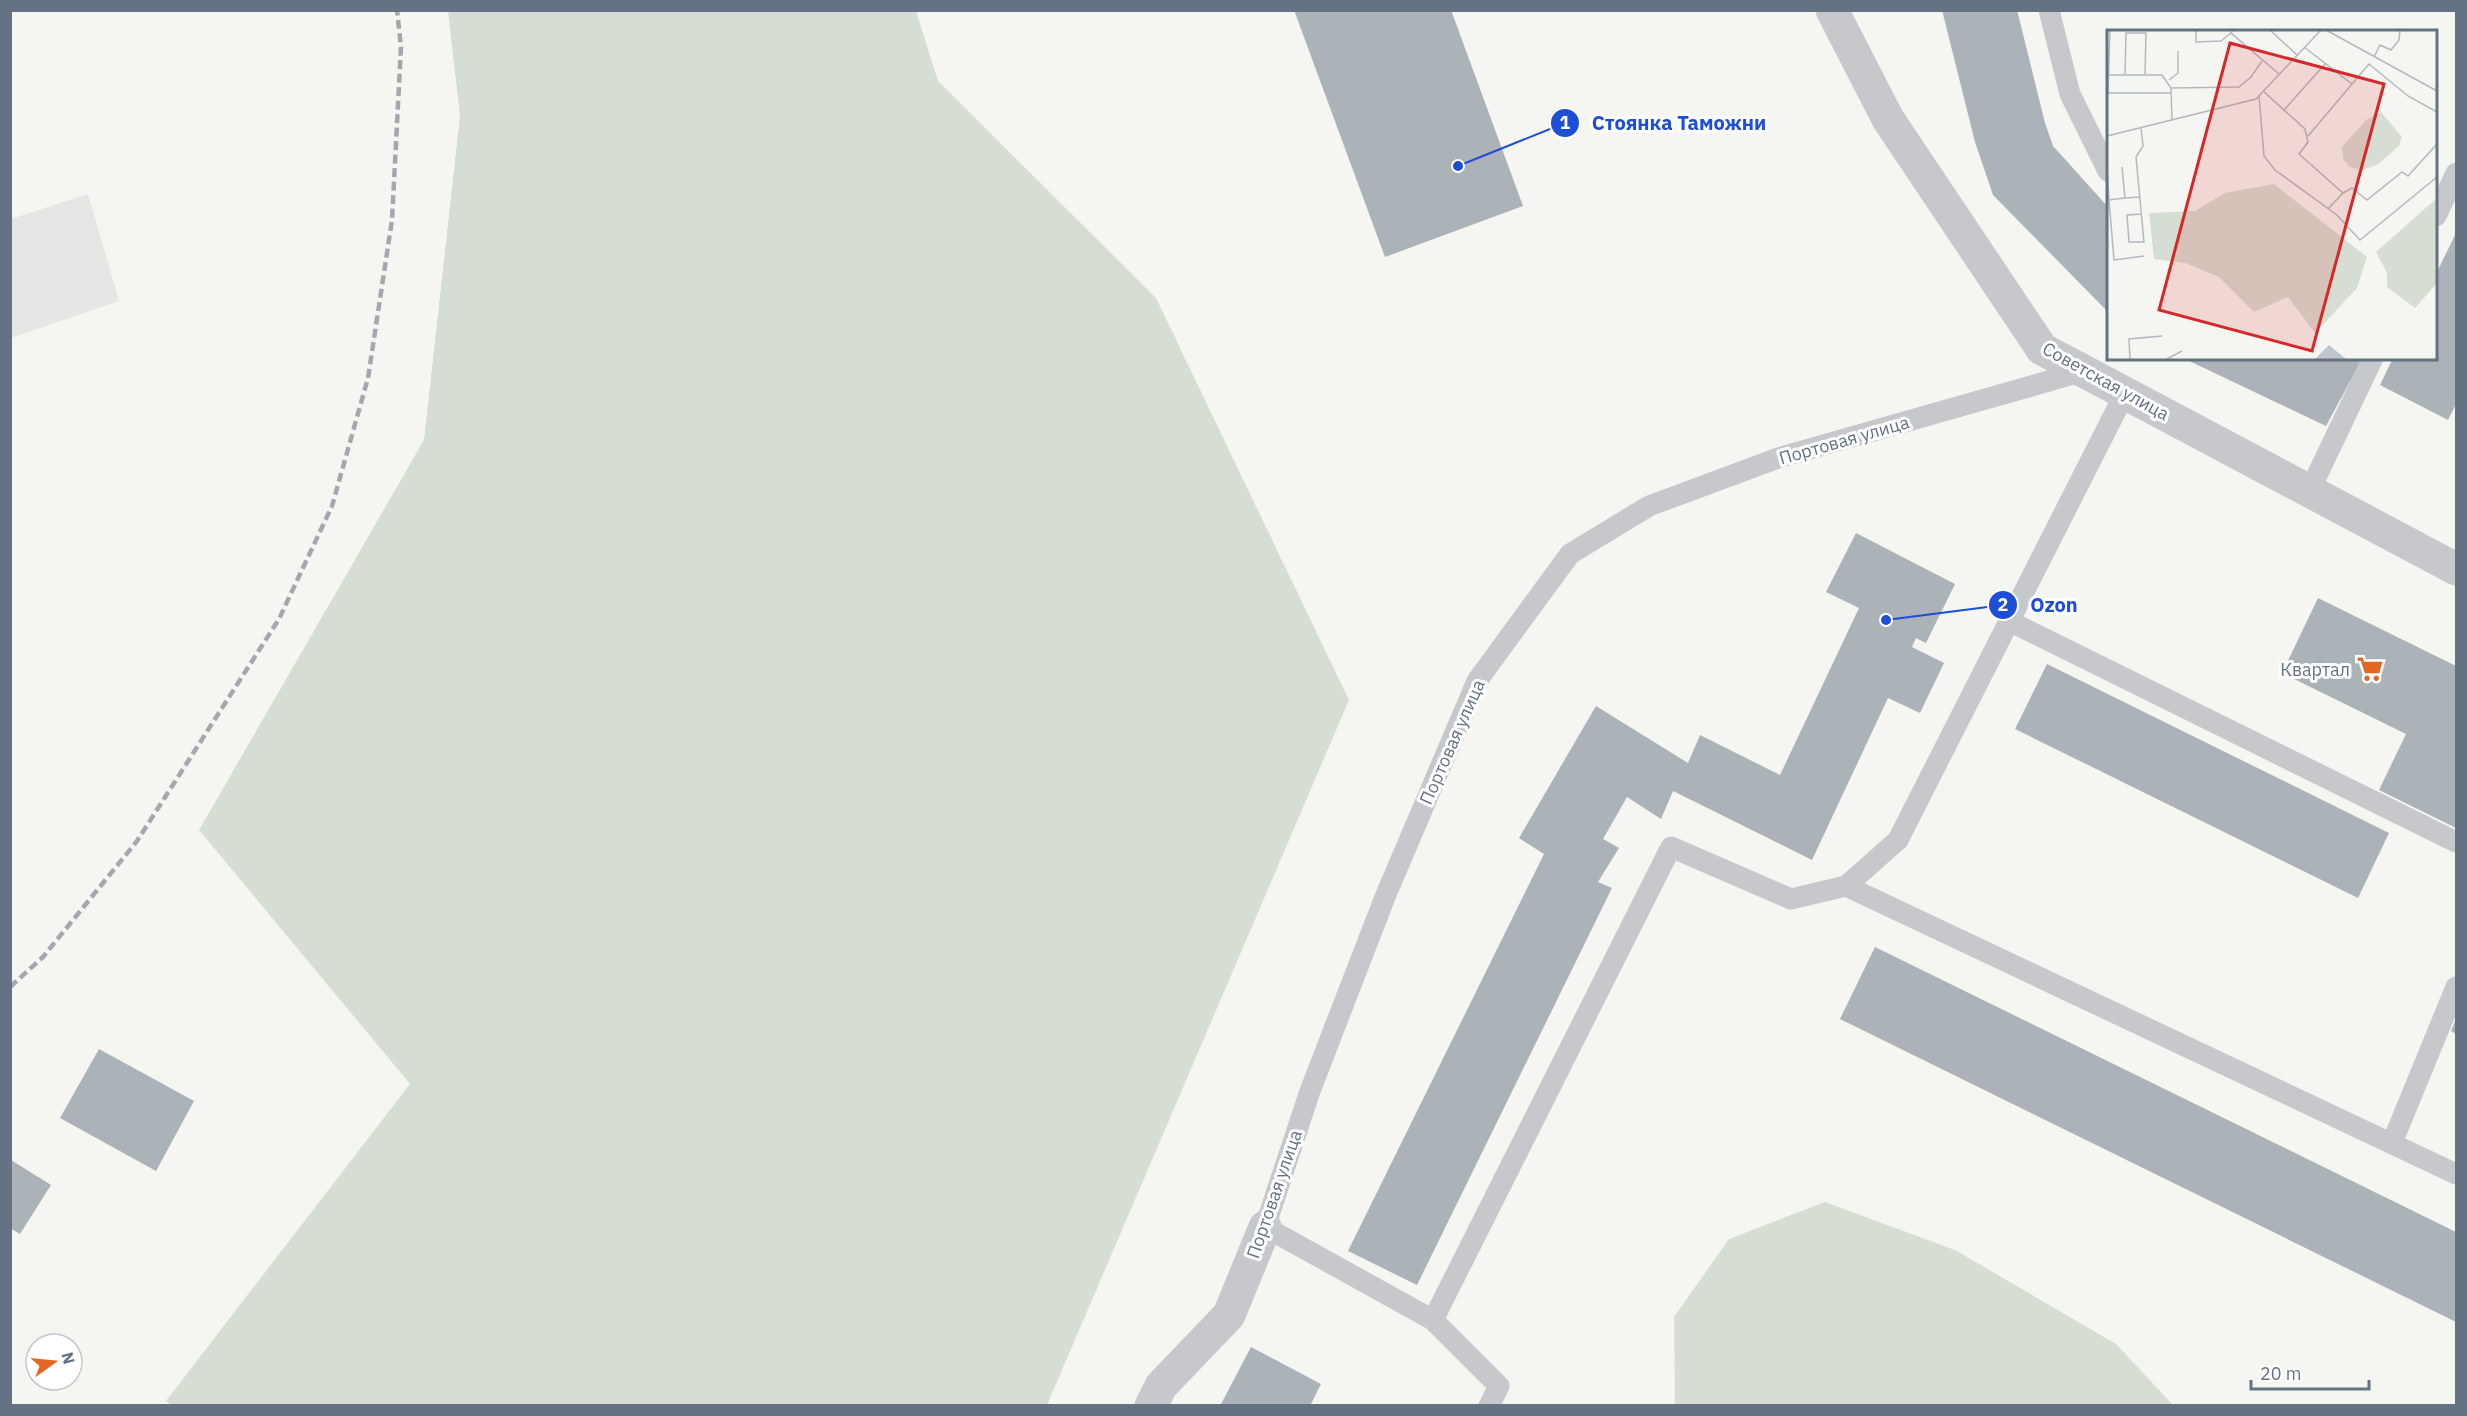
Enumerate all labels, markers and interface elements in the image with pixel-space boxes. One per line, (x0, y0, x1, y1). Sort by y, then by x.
inset map (2107, 30, 2437, 360)
callout: Стоянка Таможни (1550, 104, 1779, 142)
text: Стоянка Таможни (1592, 109, 1766, 136)
text: 1 (1560, 111, 1571, 134)
street label: Советская улица (2039, 337, 2174, 426)
street label: Портовая улица (1776, 410, 1912, 470)
callout: Ozon (1988, 586, 2089, 624)
text: Ozon (2030, 591, 2078, 618)
text: 2 (1998, 593, 2008, 616)
supermarket icon: Квартал (2355, 654, 2385, 684)
place label: Квартал (2280, 658, 2350, 681)
street label: Портовая улица (1414, 676, 1490, 808)
street label: Портовая улица (1241, 1126, 1307, 1261)
north arrow (24, 1332, 84, 1392)
text: N (57, 1350, 80, 1366)
scale bar (2251, 1353, 2370, 1391)
text: 20 m (2260, 1362, 2302, 1385)

